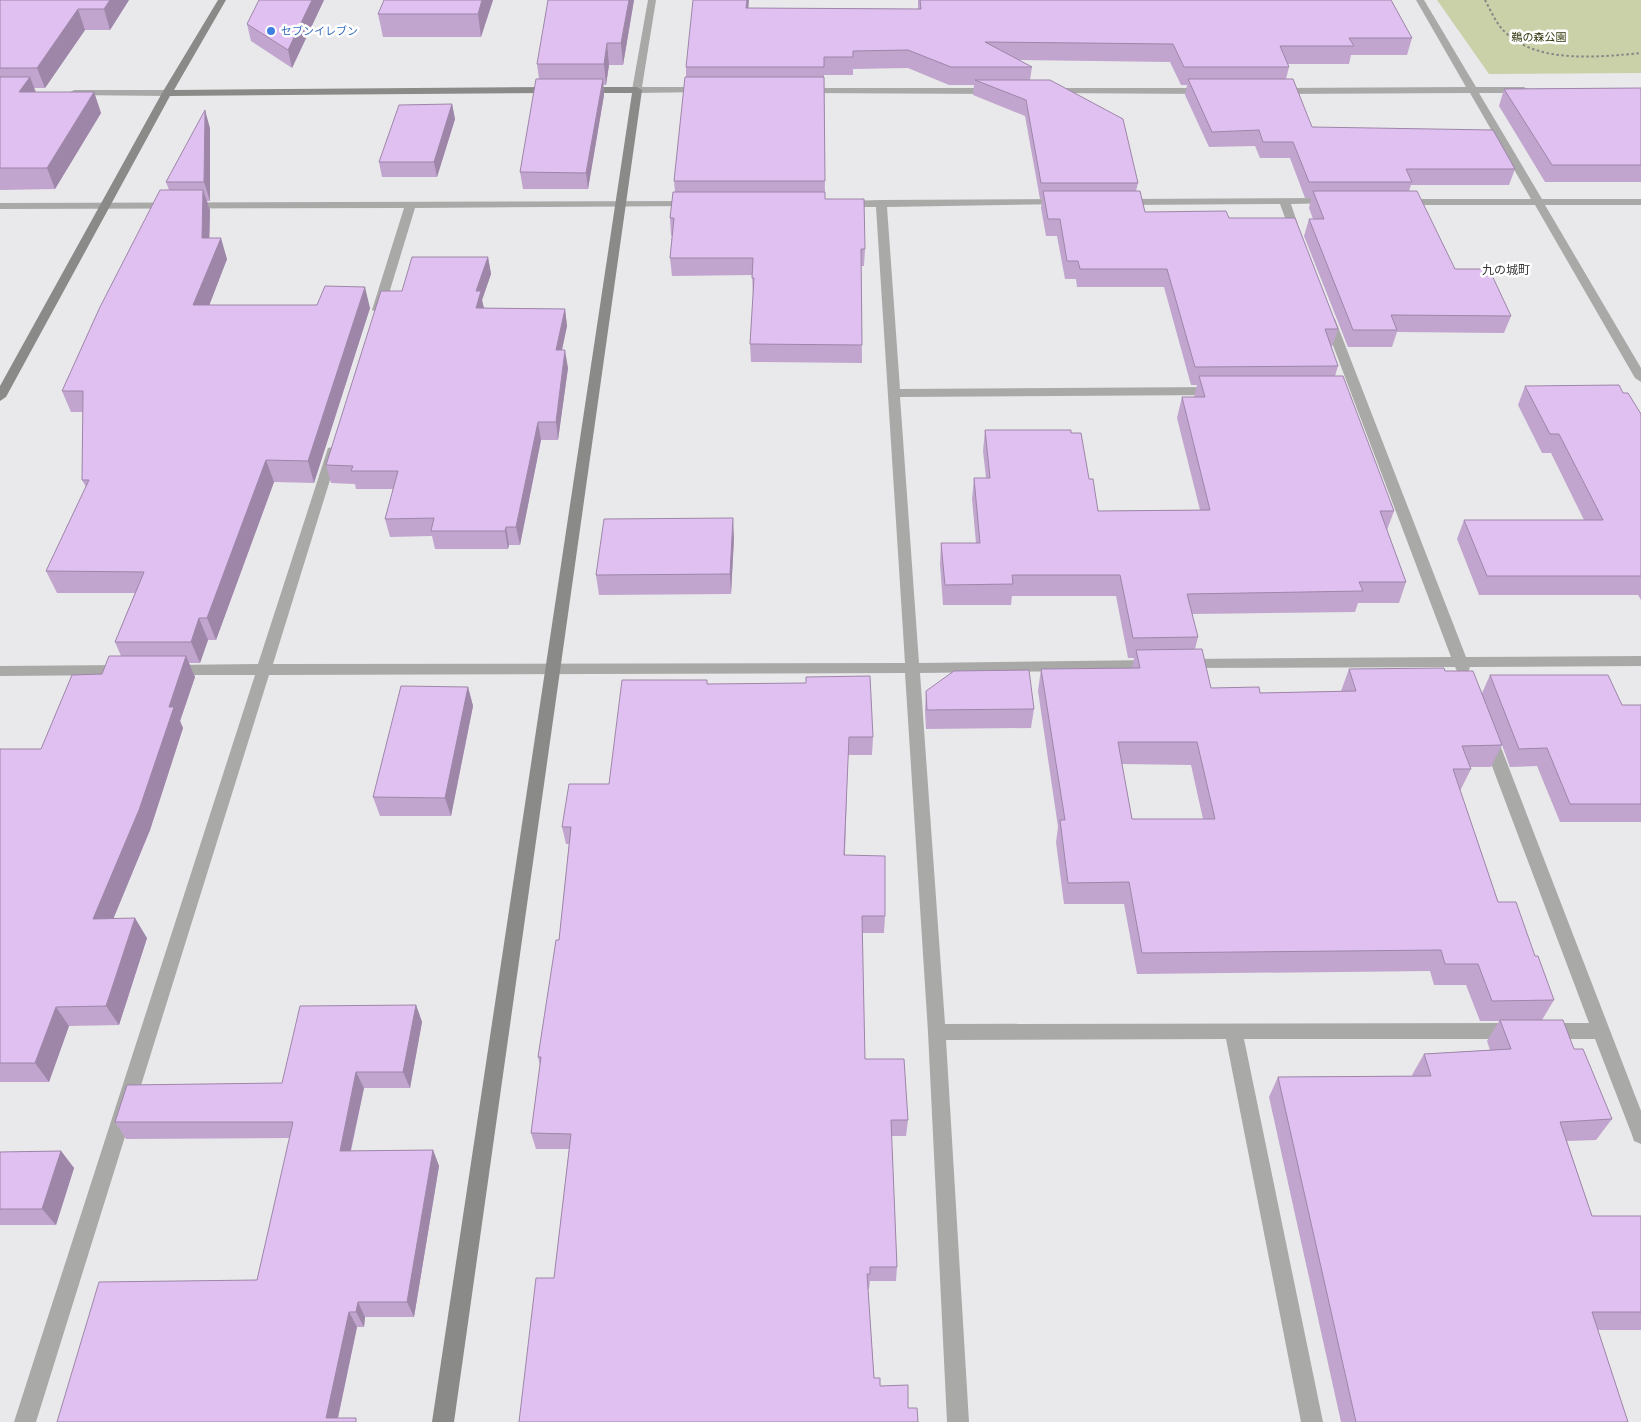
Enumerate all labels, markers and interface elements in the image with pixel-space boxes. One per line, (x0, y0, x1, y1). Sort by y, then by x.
marker: セブンイレブン (265, 25, 277, 37)
place label: セブンイレブン (281, 25, 358, 38)
park label: 鵜の森公園 (1512, 31, 1567, 44)
district label: 九の城町 (1482, 263, 1530, 277)

